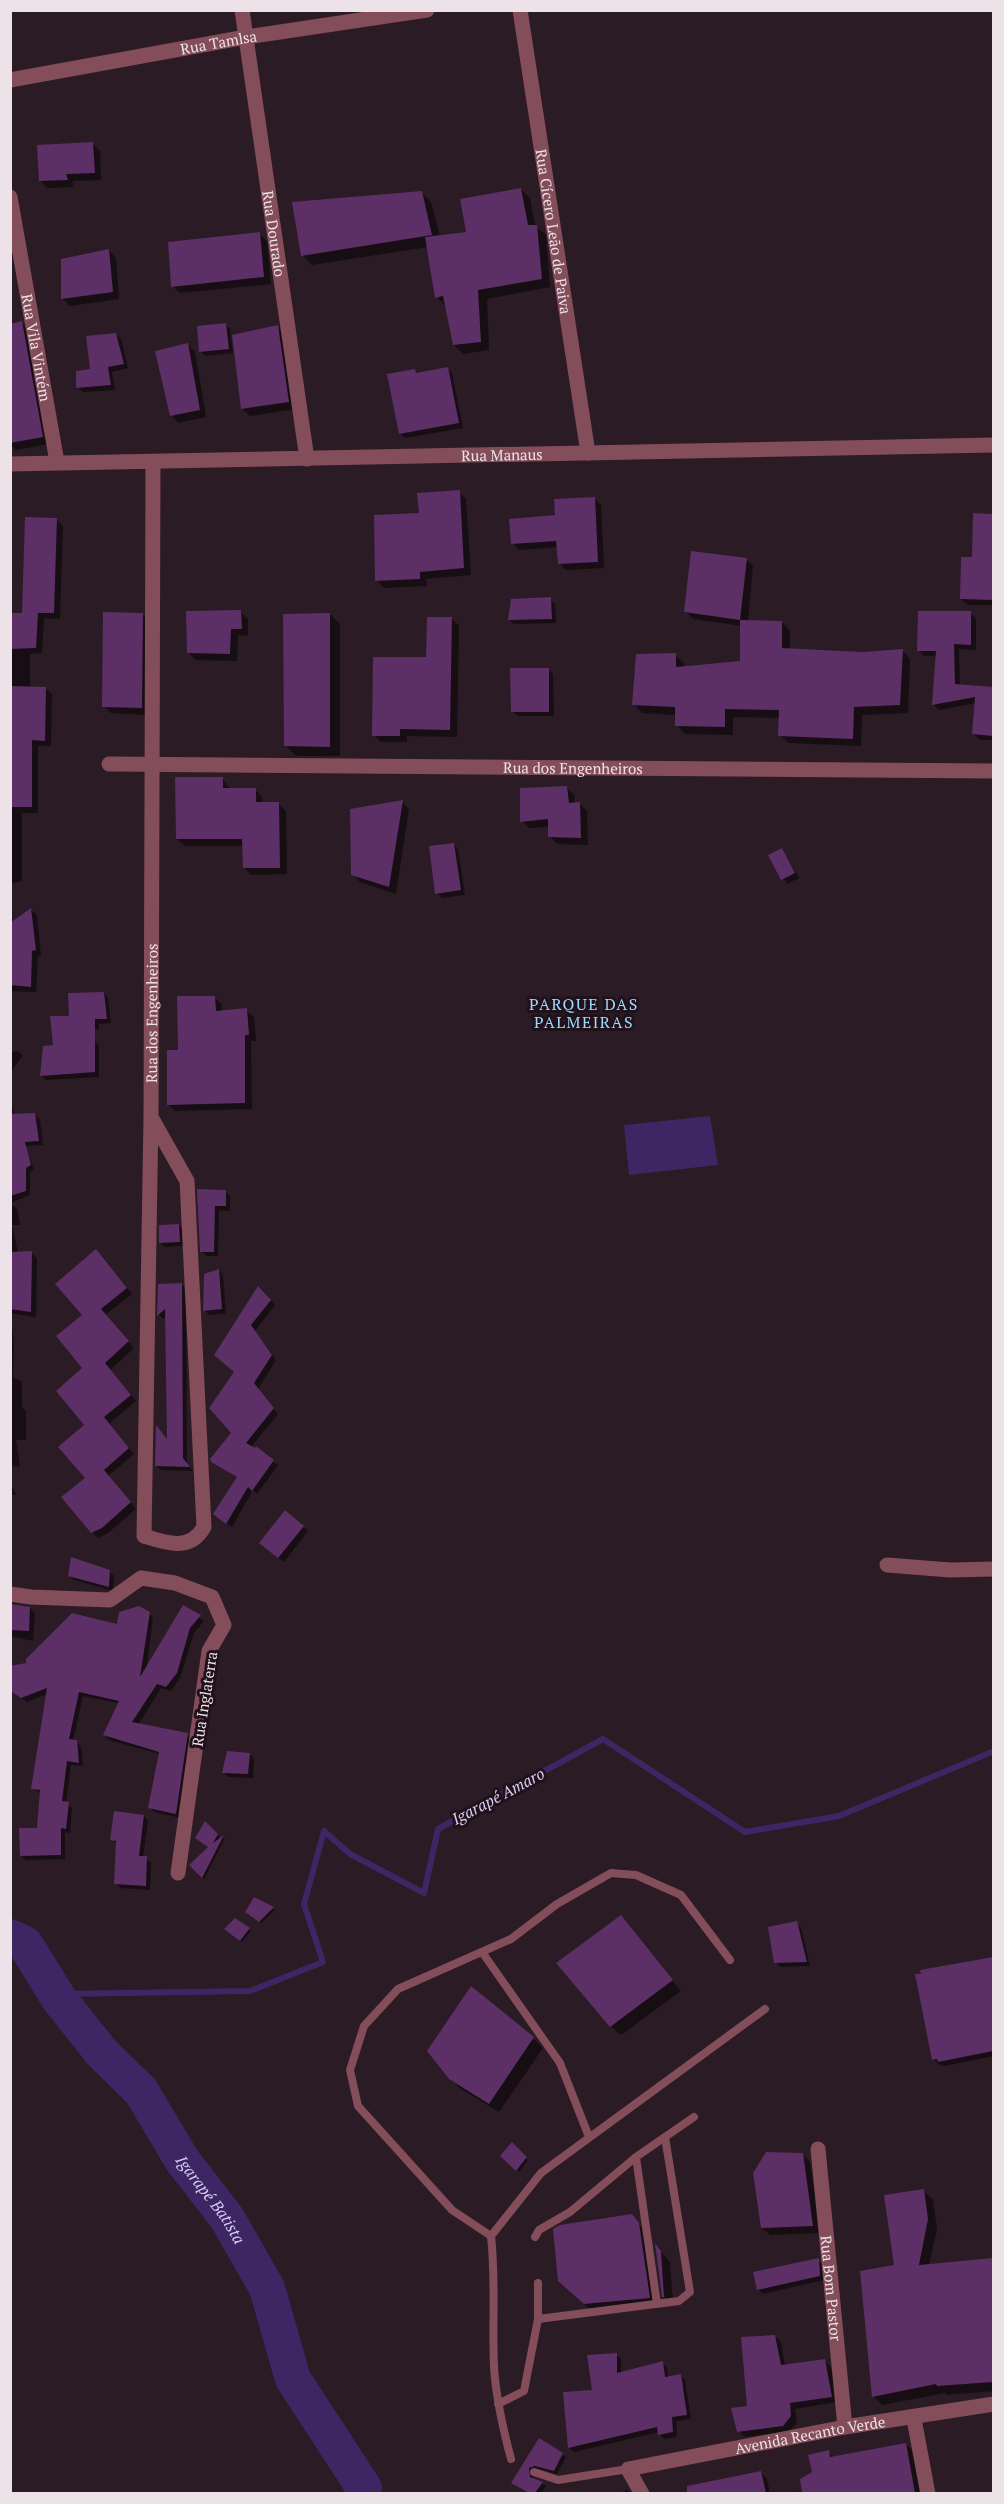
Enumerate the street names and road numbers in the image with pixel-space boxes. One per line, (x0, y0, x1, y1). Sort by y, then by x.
street label: Rua Tamlsa (179, 25, 259, 59)
street label: Rua Cícero Leão de Paiva (531, 148, 577, 316)
street label: Rua Dourado (258, 189, 291, 278)
street label: Rua Vila Vintém (17, 292, 56, 403)
street label: Rua Manaus (461, 444, 543, 465)
street label: Rua dos Engenheiros (503, 757, 643, 778)
street label: Rua dos Engenheiros (141, 943, 162, 1083)
street label: Rua Inglaterra (187, 1650, 221, 1748)
street label: Rua Bom Pastor (816, 2235, 847, 2342)
street label: Avenida Recanto Verde (733, 2411, 887, 2458)

